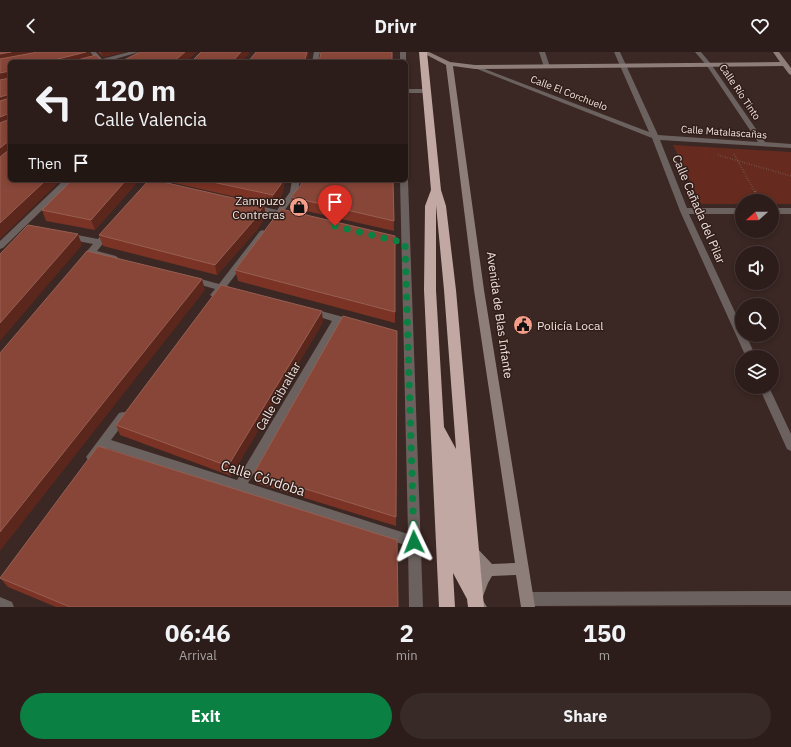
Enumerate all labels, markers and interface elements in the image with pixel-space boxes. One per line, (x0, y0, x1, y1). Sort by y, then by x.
icon: back (20, 15, 42, 37)
text: Drivr (375, 15, 416, 38)
icon: heart (749, 15, 771, 37)
street label: Calle Río Tinto (717, 62, 764, 123)
text: 120 m (94, 72, 176, 109)
street label: Calle El Corchuelo (529, 72, 610, 114)
icon: left (28, 76, 80, 128)
text: Calle Valencia (94, 108, 207, 131)
street label: Calle Matalascañas (681, 123, 768, 142)
icon: arrive (70, 152, 92, 174)
street label: Calle Cañada del Pilar (669, 152, 729, 266)
text: Then (28, 154, 62, 173)
pin (318, 185, 352, 226)
icon: arrive (324, 191, 346, 213)
place label: Zampuzo Contreras (232, 193, 285, 222)
north arrow (735, 194, 779, 238)
map controls (735, 194, 779, 394)
shop icon: Zampuzo Contreras (288, 196, 310, 218)
button: sound (735, 246, 779, 290)
street label: Avenida de Blas Infante (484, 251, 516, 380)
button: search (735, 298, 779, 342)
public building icon: Policía Local (512, 314, 534, 336)
place label: Policía Local (537, 318, 604, 333)
button: layers (735, 350, 779, 394)
street label: Calle Gibraltar (252, 358, 304, 433)
street label: Calle Córdoba (218, 456, 308, 500)
position arrow (393, 521, 435, 563)
text: 06:46 (165, 617, 231, 649)
text: 2 (399, 617, 414, 649)
text: 150 (583, 617, 626, 649)
text: Arrival (179, 647, 217, 664)
text: min (396, 647, 418, 664)
text: m (599, 647, 610, 664)
button: Exit (20, 693, 392, 739)
button: Share (400, 693, 771, 739)

